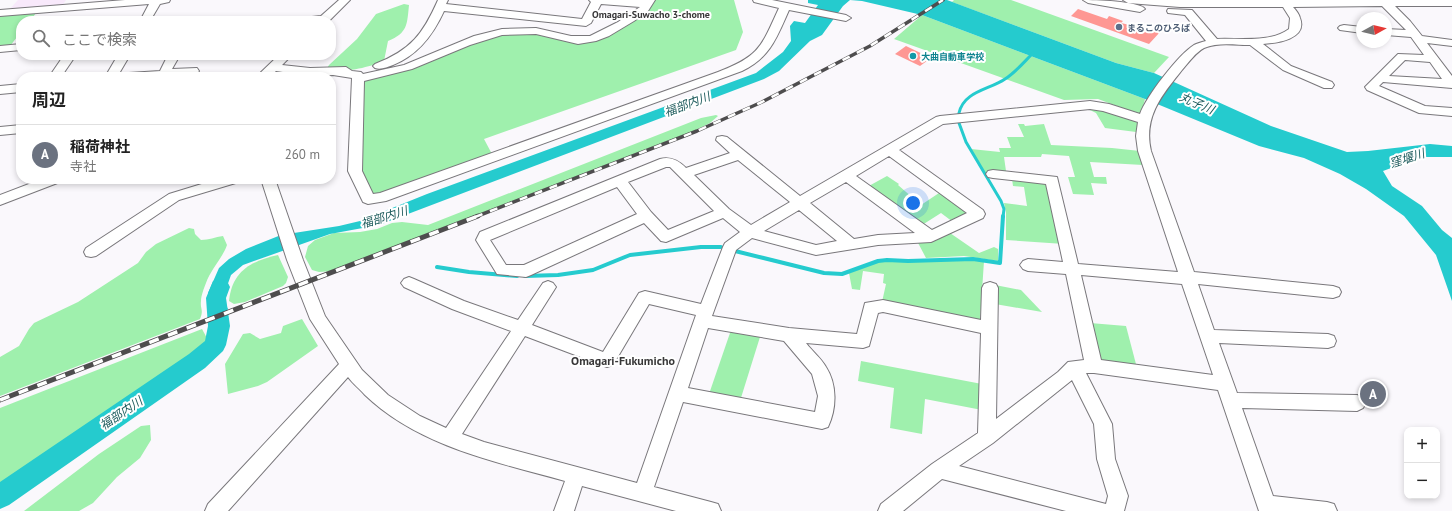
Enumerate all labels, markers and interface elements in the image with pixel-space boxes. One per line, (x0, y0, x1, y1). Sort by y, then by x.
district label: Omagari-Suwacho 3-chome (592, 8, 710, 21)
north arrow (1356, 12, 1392, 48)
search box (16, 16, 336, 60)
marker: まるこのひろば (1114, 22, 1124, 32)
place label: まるこのひろば (1127, 22, 1191, 33)
icon: search (30, 27, 52, 49)
text: ここで検索 (62, 30, 137, 49)
marker: 大曲自動車学校 (908, 51, 918, 61)
place label: 大曲自動車学校 (921, 51, 985, 62)
water label: 福部内川 (662, 88, 714, 120)
text: 周辺 (32, 89, 66, 111)
water label: 丸子川 (1177, 89, 1218, 118)
text: 稲荷神社 (70, 137, 130, 156)
water label: 窪堰川 (1388, 145, 1428, 171)
text: A (41, 146, 49, 163)
text: 260 m (285, 146, 320, 163)
text: 寺社 (70, 158, 96, 175)
your location (903, 193, 923, 213)
water label: 福部内川 (359, 202, 411, 231)
district label: Omagari-Fukumicho (571, 353, 675, 368)
pin: A (1360, 379, 1386, 409)
water label: 福部内川 (97, 392, 147, 433)
map controls (1404, 427, 1440, 499)
button: + (1404, 427, 1440, 463)
button: − (1404, 463, 1440, 499)

